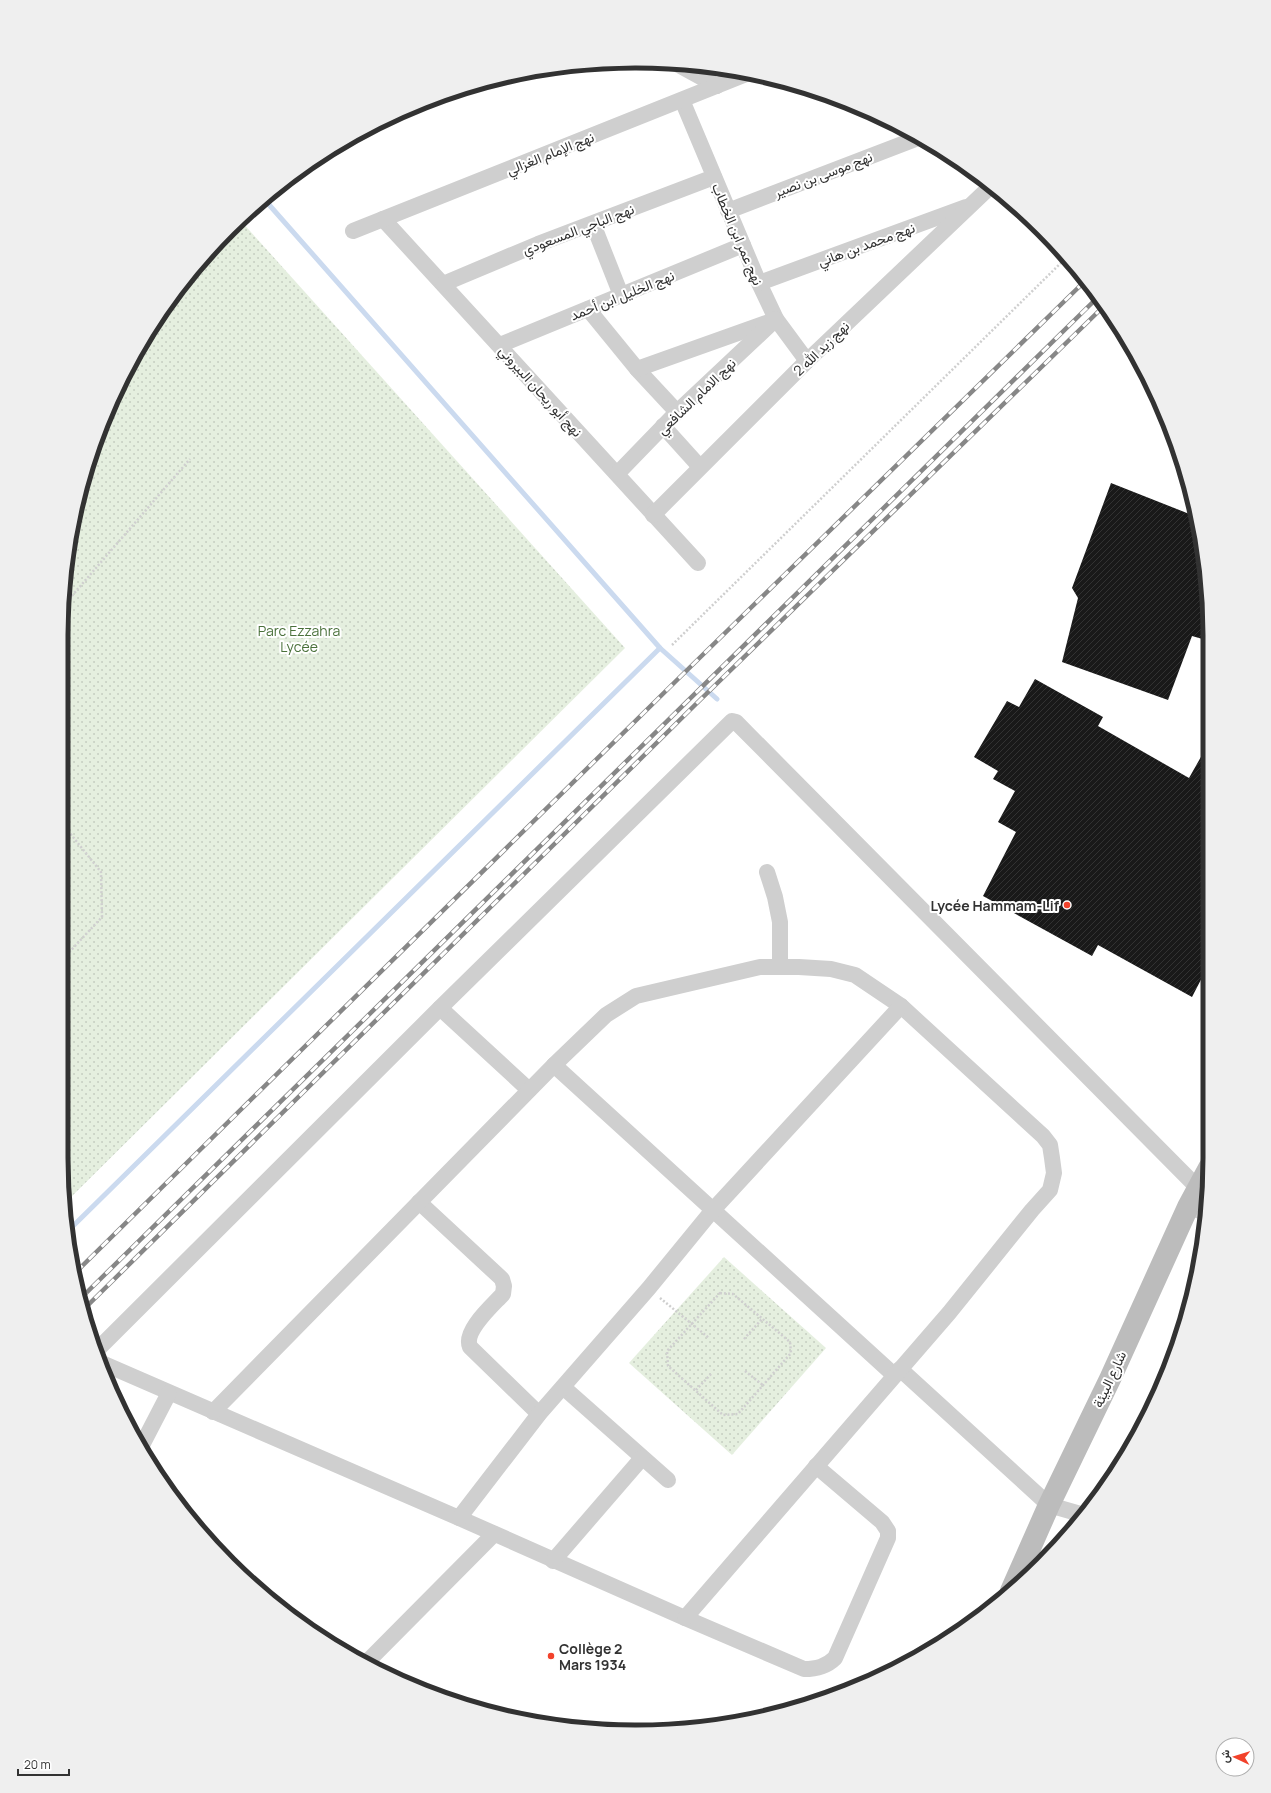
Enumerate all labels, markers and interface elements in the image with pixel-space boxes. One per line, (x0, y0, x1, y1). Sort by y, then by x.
street label: نهج الإمام الغزالي (503, 127, 598, 182)
street label: نهج موسى بن نصير (770, 146, 876, 204)
street label: نهج عمر ابن الخطاب (706, 180, 768, 289)
street label: نهج الباجي المسعودي (519, 199, 638, 262)
street label: نهج محمد بن هاني (815, 218, 918, 273)
street label: نهج الخليل ابن أحمد (567, 265, 678, 326)
street label: نهج زيد الله 2 (789, 316, 855, 381)
street label: نهج أبو ريحان البيروني (493, 341, 587, 443)
street label: نهج الامام الشافعي (652, 353, 742, 441)
park label: Parc Ezzahra Lycée (258, 621, 340, 656)
place label: Lycée Hammam-Lif (930, 896, 1060, 915)
marker: Lycée Hammam-Lif (1062, 900, 1072, 910)
street label: شارع البيئة (1088, 1348, 1132, 1411)
place label: Collège 2 Mars 1934 (559, 1639, 626, 1674)
marker: Collège 2 Mars 1934 (546, 1651, 556, 1661)
north arrow (1215, 1737, 1255, 1777)
text: ش (1217, 1749, 1232, 1763)
scale bar (18, 1751, 69, 1777)
text: 20 m (24, 1756, 51, 1773)

